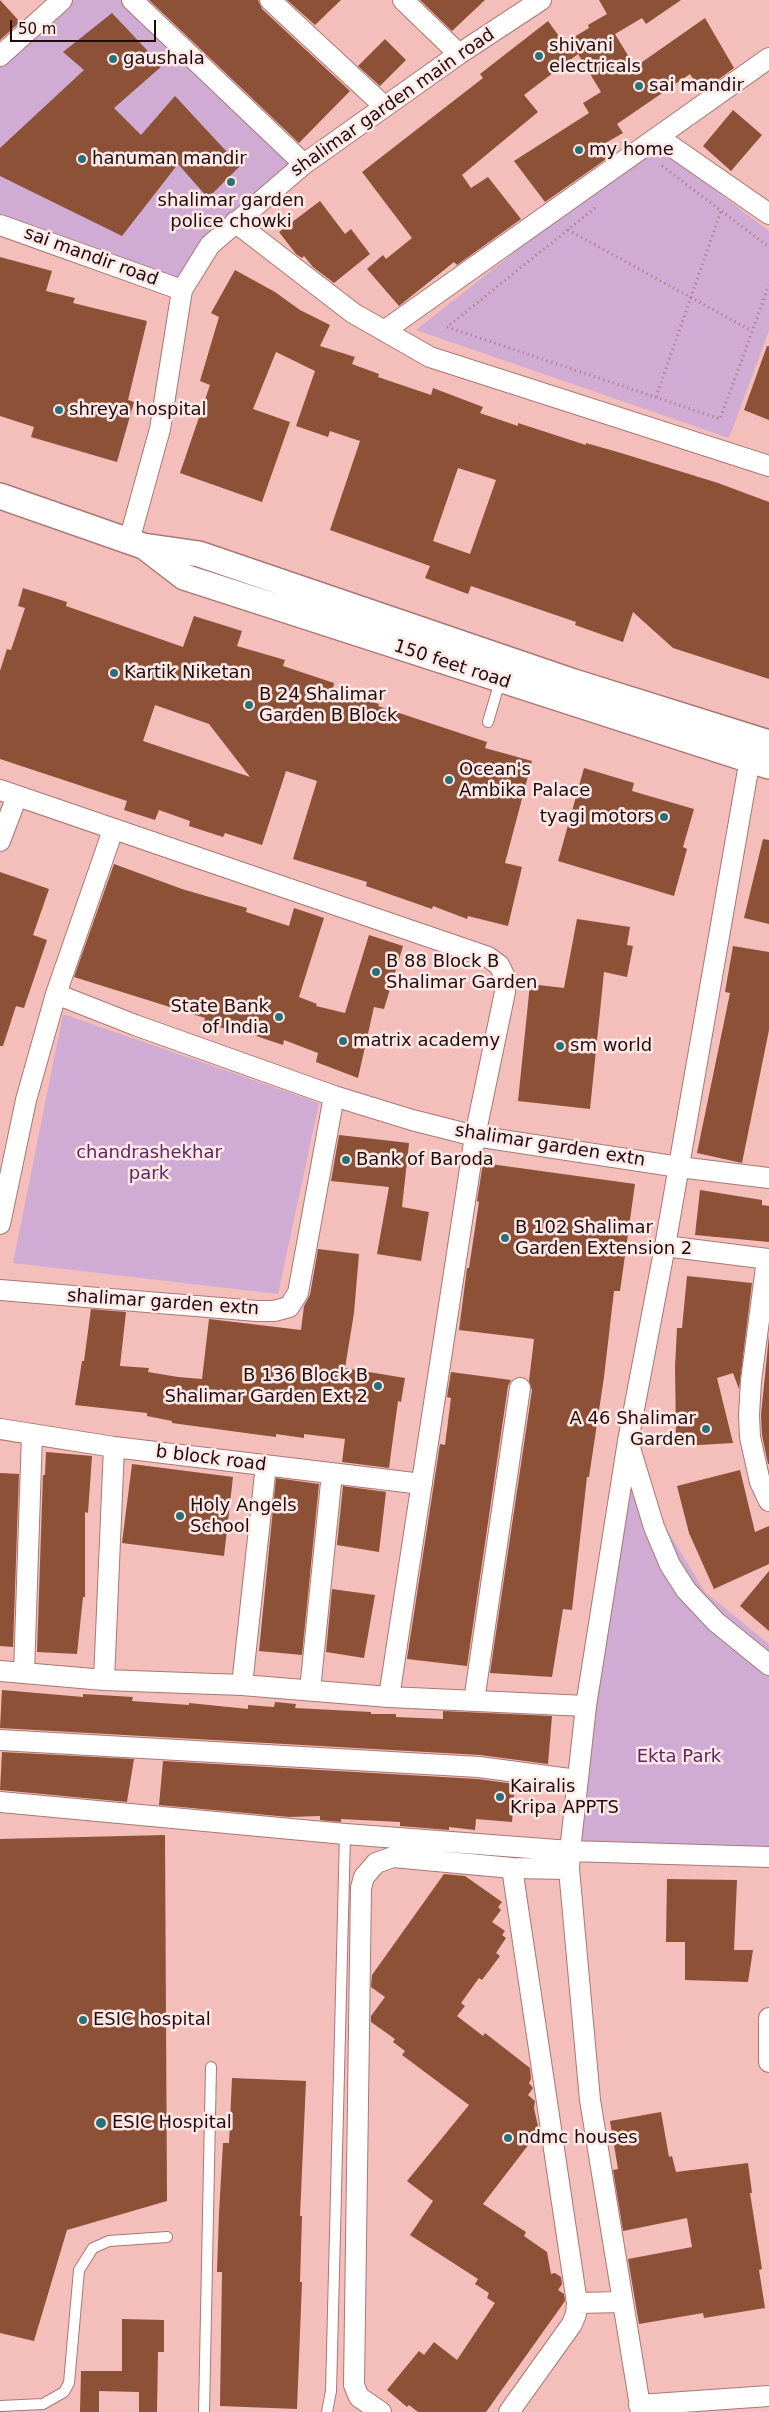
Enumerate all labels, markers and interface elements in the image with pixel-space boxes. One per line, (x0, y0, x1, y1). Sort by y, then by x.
scale bar (12, 10, 159, 42)
text: 50 m (18, 20, 56, 38)
street label: shalimar garden main road (287, 24, 499, 182)
place label: shivani electricals (549, 35, 641, 78)
place label: gaushala (123, 48, 205, 70)
marker: shivani electricals (533, 50, 545, 62)
marker: gaushala (107, 53, 119, 65)
place label: sai mandir (649, 75, 744, 97)
marker: sai mandir (633, 80, 645, 92)
place label: my home (589, 139, 674, 161)
marker: my home (573, 144, 585, 156)
place label: hanuman mandir (92, 148, 247, 170)
marker: hanuman mandir (76, 153, 88, 165)
marker: shalimar garden police chowki (225, 176, 237, 188)
place label: shalimar garden police chowki (158, 190, 304, 232)
street label: sai mandir road (21, 223, 161, 291)
place label: shreya hospital (69, 399, 207, 421)
marker: shreya hospital (53, 404, 65, 416)
street label: 150 feet road (391, 636, 513, 694)
place label: Kartik Niketan (124, 662, 251, 684)
marker: Kartik Niketan (108, 667, 120, 679)
place label: B 24 Shalimar Garden B Block (259, 684, 397, 726)
marker: B 24 Shalimar Garden B Block (243, 699, 255, 711)
place label: Ocean's Ambika Palace (459, 759, 590, 802)
marker: Ocean's Ambika Palace (443, 774, 455, 786)
place label: tyagi motors (540, 806, 654, 828)
marker: tyagi motors (658, 811, 670, 823)
place label: B 88 Block B Shalimar Garden (386, 951, 538, 994)
marker: B 88 Block B Shalimar Garden (370, 966, 382, 978)
place label: State Bank of India (170, 996, 269, 1038)
marker: State Bank of India (273, 1011, 285, 1023)
place label: matrix academy (353, 1030, 500, 1052)
marker: matrix academy (337, 1035, 349, 1047)
place label: sm world (570, 1035, 652, 1057)
marker: sm world (554, 1040, 566, 1052)
street label: shalimar garden extn (453, 1120, 647, 1172)
park label: chandrashekhar park (76, 1142, 222, 1184)
place label: Bank of Baroda (356, 1149, 494, 1171)
marker: Bank of Baroda (340, 1154, 352, 1166)
place label: B 102 Shalimar Garden Extension 2 (515, 1217, 692, 1260)
marker: B 102 Shalimar Garden Extension 2 (499, 1232, 511, 1244)
street label: shalimar garden extn (66, 1286, 260, 1320)
place label: B 136 Block B Shalimar Garden Ext 2 (164, 1365, 368, 1408)
marker: B 136 Block B Shalimar Garden Ext 2 (372, 1380, 384, 1392)
place label: A 46 Shalimar Garden (570, 1408, 696, 1450)
marker: A 46 Shalimar Garden (700, 1423, 712, 1435)
street label: b block road (155, 1442, 267, 1476)
place label: Holy Angels School (190, 1495, 297, 1538)
marker: Holy Angels School (174, 1510, 186, 1522)
park label: Ekta Park (637, 1746, 721, 1768)
place label: Kairalis Kripa APPTS (510, 1776, 619, 1818)
marker: Kairalis Kripa APPTS (494, 1791, 506, 1803)
place label: ESIC hospital (93, 2009, 211, 2031)
marker: ESIC hospital (77, 2014, 89, 2026)
place label: ESIC Hospital (112, 2112, 232, 2134)
marker: ESIC Hospital (94, 2116, 108, 2130)
place label: ndmc houses (518, 2127, 638, 2149)
marker: ndmc houses (502, 2132, 514, 2144)

